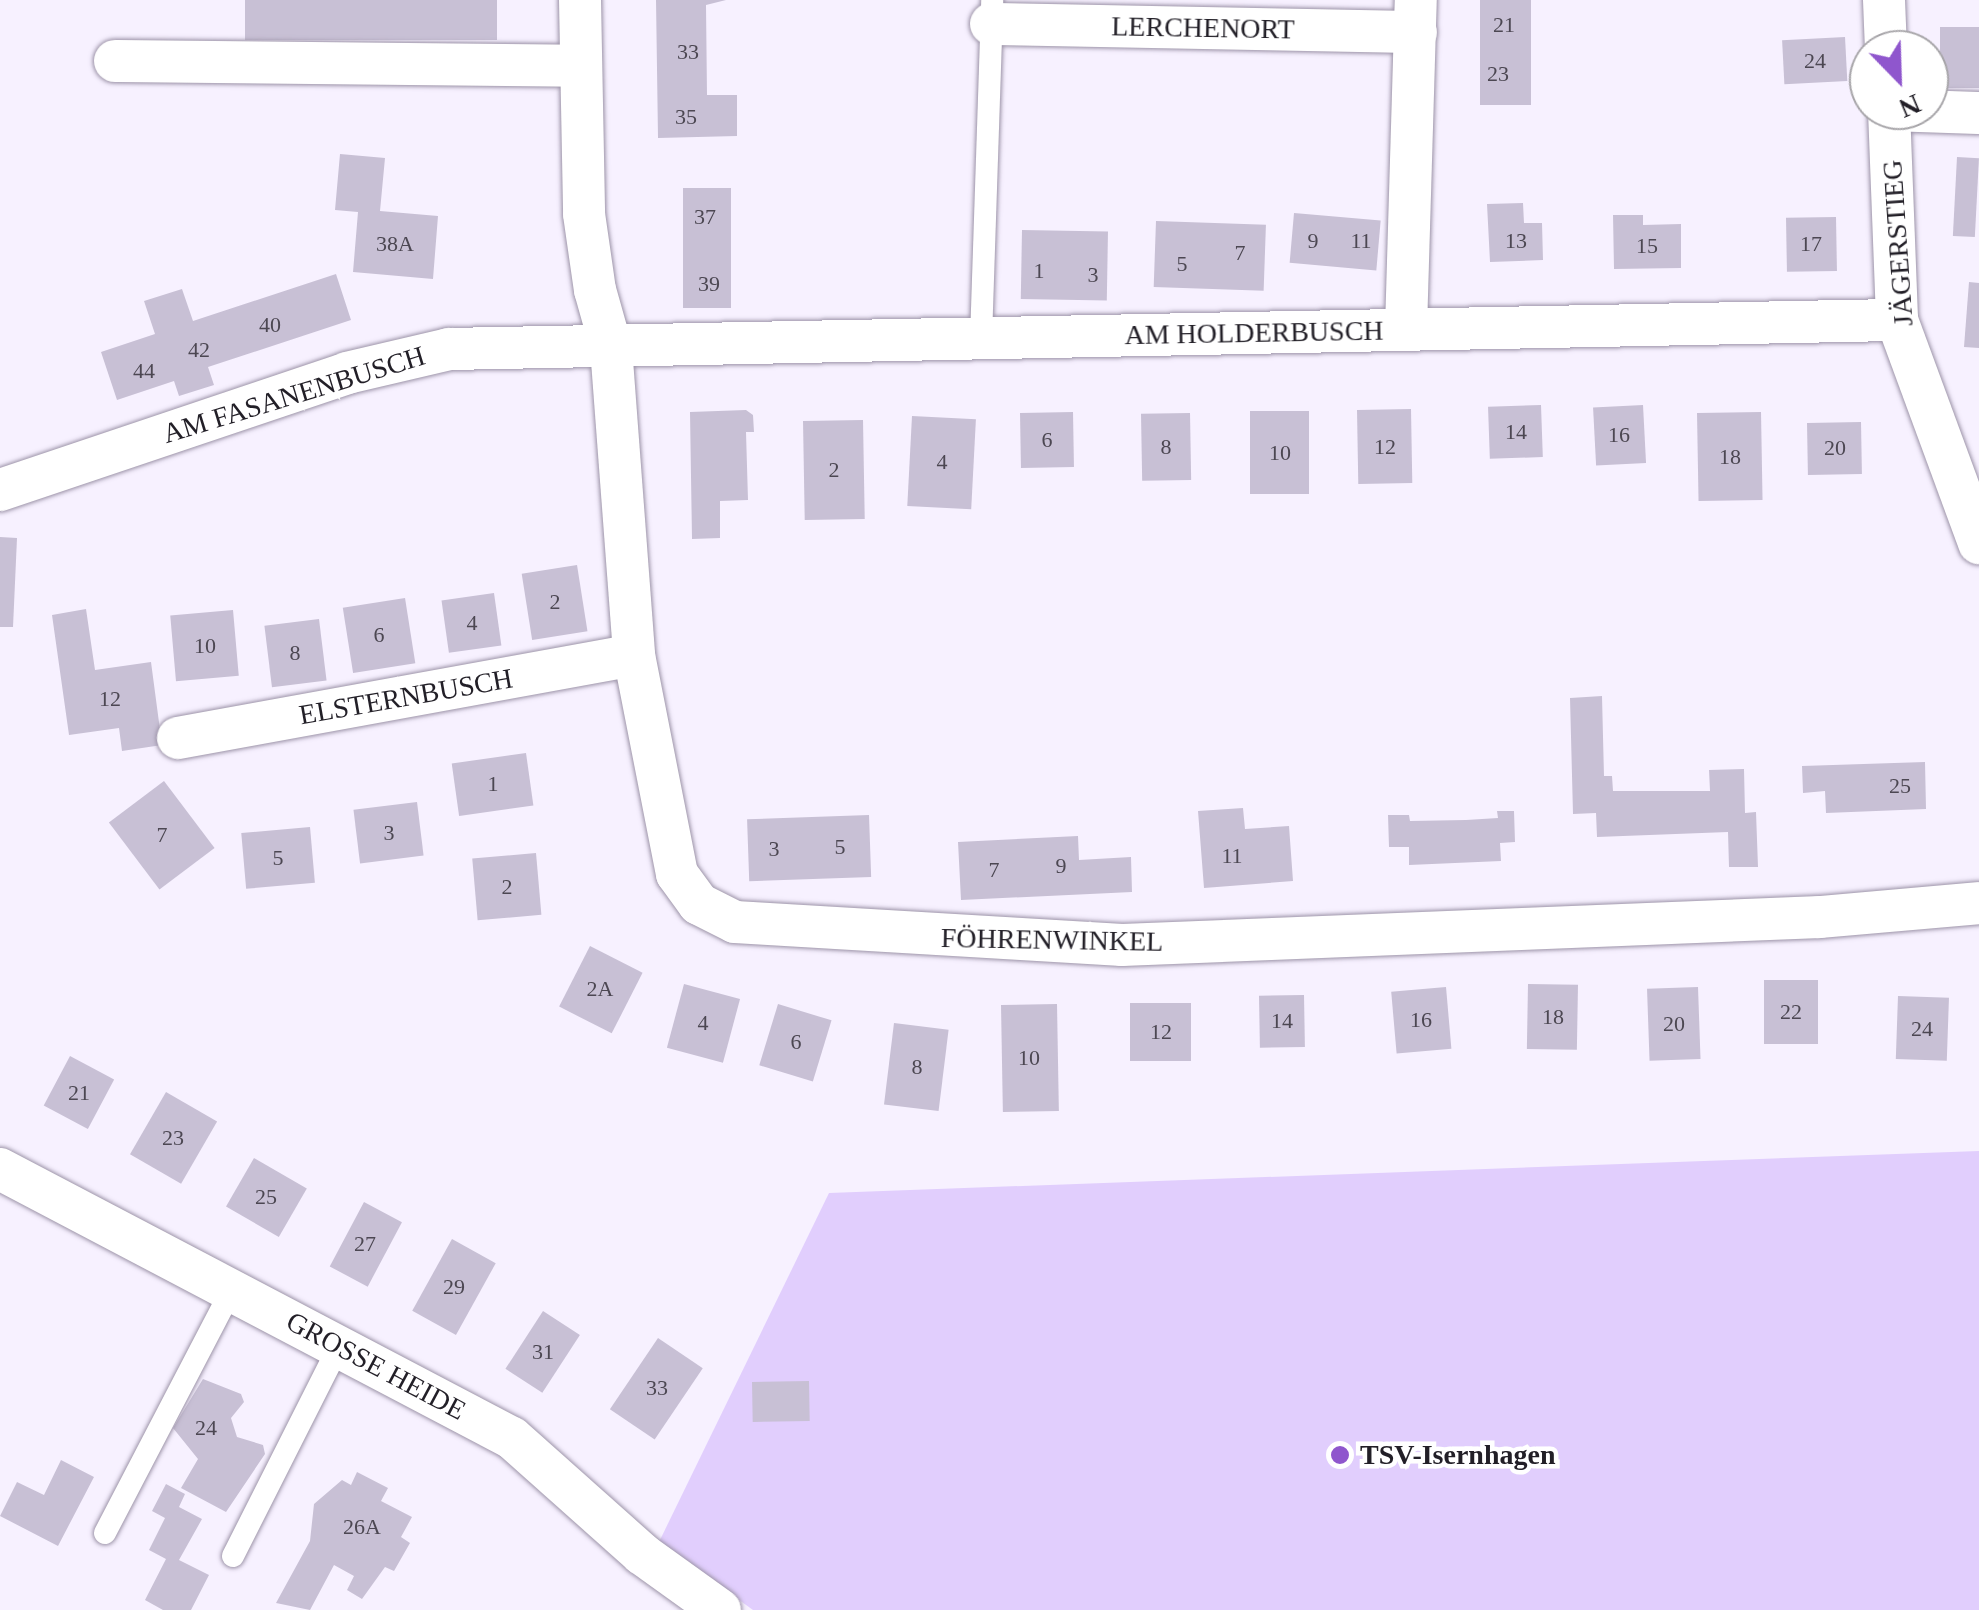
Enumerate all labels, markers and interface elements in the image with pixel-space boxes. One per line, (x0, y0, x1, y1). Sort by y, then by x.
street label: LERCHENORT (1111, 10, 1295, 46)
house number: 21 (1493, 12, 1515, 38)
north arrow (1849, 30, 1949, 130)
house number: 33 (677, 39, 699, 65)
house number: 24 (1804, 48, 1826, 74)
house number: 23 (1487, 61, 1509, 87)
text: N (1895, 88, 1926, 124)
house number: 35 (675, 104, 697, 130)
street label: JÄGERSTIEG (1875, 159, 1921, 327)
house number: 37 (694, 204, 716, 230)
house number: 9 (1308, 228, 1319, 254)
house number: 11 (1350, 228, 1372, 254)
house number: 13 (1505, 228, 1527, 254)
house number: 38A (376, 231, 414, 257)
house number: 17 (1800, 231, 1822, 257)
house number: 15 (1636, 233, 1658, 259)
house number: 7 (1234, 240, 1246, 266)
house number: 5 (1176, 251, 1188, 277)
house number: 1 (1034, 258, 1044, 284)
house number: 3 (1088, 262, 1098, 288)
house number: 39 (698, 271, 720, 297)
house number: 40 (259, 312, 281, 338)
street label: AM HOLDERBUSCH (1124, 314, 1384, 352)
house number: 42 (188, 337, 210, 363)
street label: AM FASANENBUSCH (159, 339, 429, 451)
house number: 44 (133, 358, 155, 384)
house number: 14 (1505, 419, 1527, 445)
house number: 16 (1608, 422, 1630, 448)
house number: 6 (1042, 427, 1052, 453)
house number: 8 (1160, 434, 1172, 460)
house number: 12 (1374, 434, 1396, 460)
house number: 20 (1824, 435, 1846, 461)
house number: 10 (1269, 440, 1291, 466)
house number: 18 (1719, 444, 1741, 470)
house number: 4 (936, 449, 948, 475)
house number: 2 (829, 457, 840, 483)
house number: 2 (550, 589, 560, 615)
house number: 4 (467, 610, 478, 636)
house number: 6 (374, 622, 384, 648)
house number: 10 (194, 633, 216, 659)
house number: 8 (290, 640, 300, 666)
street label: ELSTERNBUSCH (297, 662, 515, 732)
house number: 12 (99, 686, 121, 712)
house number: 1 (488, 771, 498, 797)
house number: 25 (1889, 773, 1911, 799)
house number: 3 (384, 820, 394, 846)
house number: 7 (156, 822, 168, 848)
house number: 5 (834, 834, 846, 860)
house number: 3 (769, 836, 780, 862)
house number: 11 (1221, 843, 1243, 869)
house number: 5 (272, 845, 284, 871)
house number: 9 (1056, 853, 1066, 879)
house number: 7 (989, 857, 1000, 883)
house number: 2 (502, 874, 512, 900)
street label: FÖHRENWINKEL (941, 921, 1163, 959)
house number: 2A (587, 976, 613, 1002)
house number: 22 (1780, 999, 1802, 1025)
house number: 18 (1542, 1004, 1564, 1030)
house number: 16 (1410, 1007, 1432, 1033)
house number: 14 (1271, 1008, 1293, 1034)
house number: 4 (698, 1010, 708, 1036)
house number: 20 (1663, 1011, 1685, 1037)
house number: 24 (1911, 1016, 1933, 1042)
house number: 12 (1150, 1019, 1172, 1045)
house number: 6 (790, 1029, 801, 1055)
house number: 10 (1018, 1045, 1040, 1071)
house number: 8 (912, 1054, 922, 1080)
house number: 21 (68, 1080, 90, 1106)
house number: 23 (162, 1125, 184, 1151)
house number: 25 (255, 1184, 277, 1210)
house number: 27 (354, 1231, 376, 1257)
house number: 29 (443, 1274, 465, 1300)
street label: GROSSE HEIDE (281, 1305, 471, 1427)
house number: 31 (532, 1339, 554, 1365)
house number: 33 (646, 1375, 668, 1401)
house number: 24 (195, 1415, 217, 1441)
place label: TSV-Isernhagen (1360, 1438, 1556, 1472)
marker: TSV-Isernhagen (1329, 1444, 1351, 1466)
house number: 26A (343, 1514, 381, 1540)

